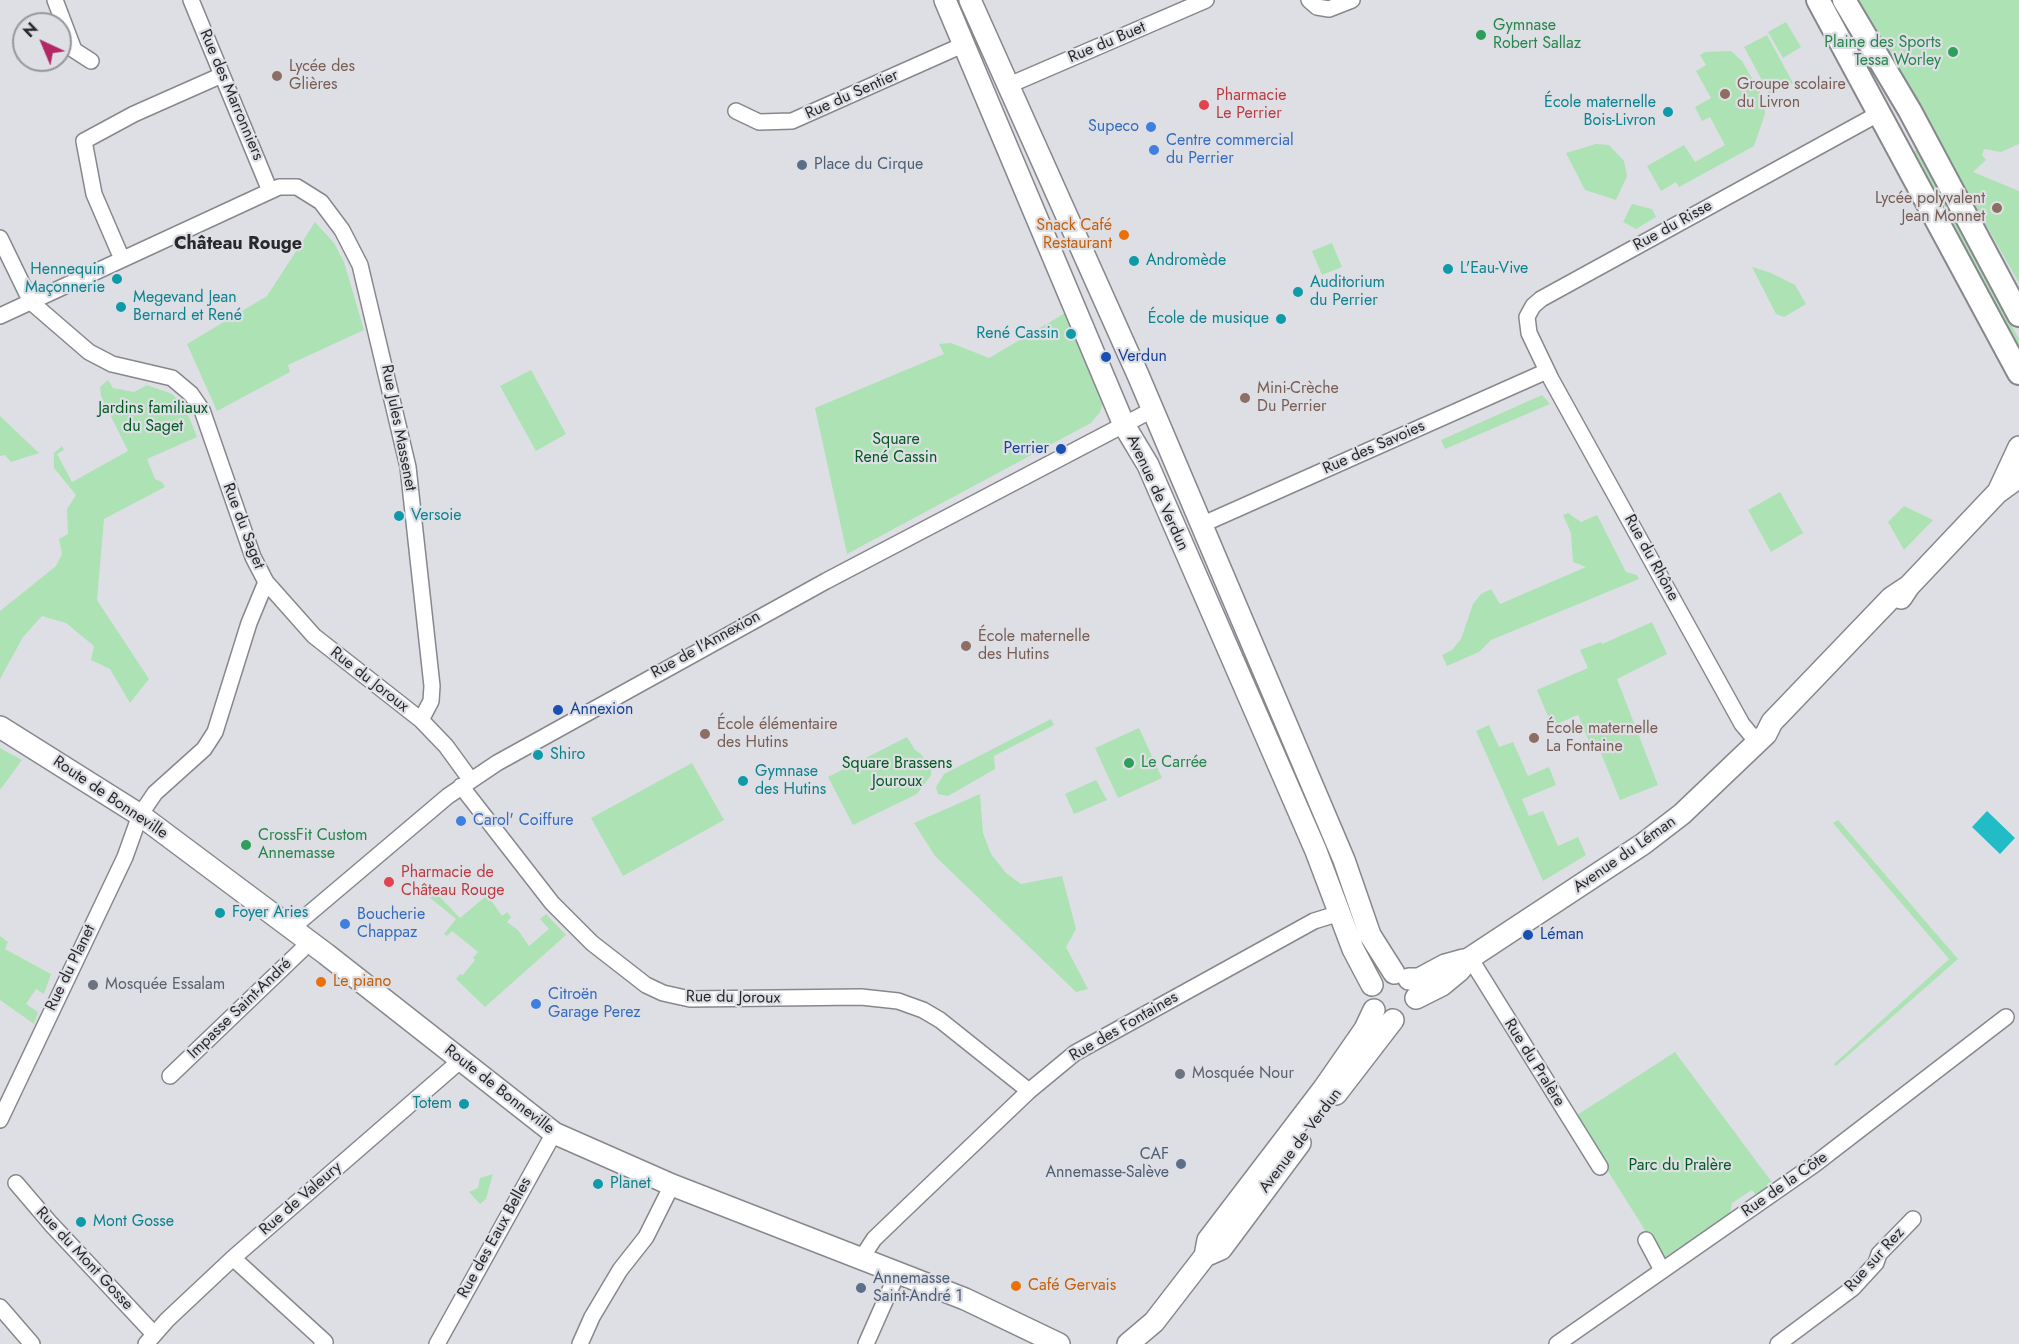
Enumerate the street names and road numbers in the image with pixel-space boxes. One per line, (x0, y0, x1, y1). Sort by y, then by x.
street label: Rue du Buet (1065, 18, 1149, 68)
street label: Rue des Marronniers (195, 27, 267, 163)
street label: Rue du Sentier (802, 66, 902, 124)
street label: Rue du Risse (1630, 197, 1716, 255)
street label: Rue Jules Massenet (376, 363, 420, 493)
street label: Rue des Savoies (1320, 417, 1428, 479)
street label: Avenue de Verdun (1122, 432, 1192, 554)
street label: Rue du Saget (218, 480, 268, 572)
street label: Rue du Rhône (1619, 512, 1683, 604)
street label: Rue de l'Annexion (648, 607, 764, 683)
street label: Rue du Joroux (326, 643, 412, 717)
street label: Route de Bonneville (49, 752, 171, 844)
street label: Avenue du Léman (1570, 812, 1680, 898)
street label: Rue du Planet (42, 922, 100, 1014)
street label: Impasse Saint-André (184, 955, 296, 1063)
street label: Rue du Joroux (686, 988, 780, 1008)
street label: Rue des Fontaines (1066, 988, 1182, 1066)
street label: Rue du Pralère (1499, 1016, 1569, 1110)
street label: Route de Bonneville (440, 1041, 558, 1139)
street label: Avenue de Verdun (1256, 1085, 1346, 1197)
street label: Rue de la Côte (1738, 1148, 1832, 1222)
street label: Rue de Valeury (256, 1158, 346, 1240)
street label: Rue des Eaux Belles (454, 1174, 536, 1302)
street label: Rue du Mont Gosse (31, 1204, 137, 1314)
street label: Rue sur Rez (1841, 1224, 1909, 1296)

